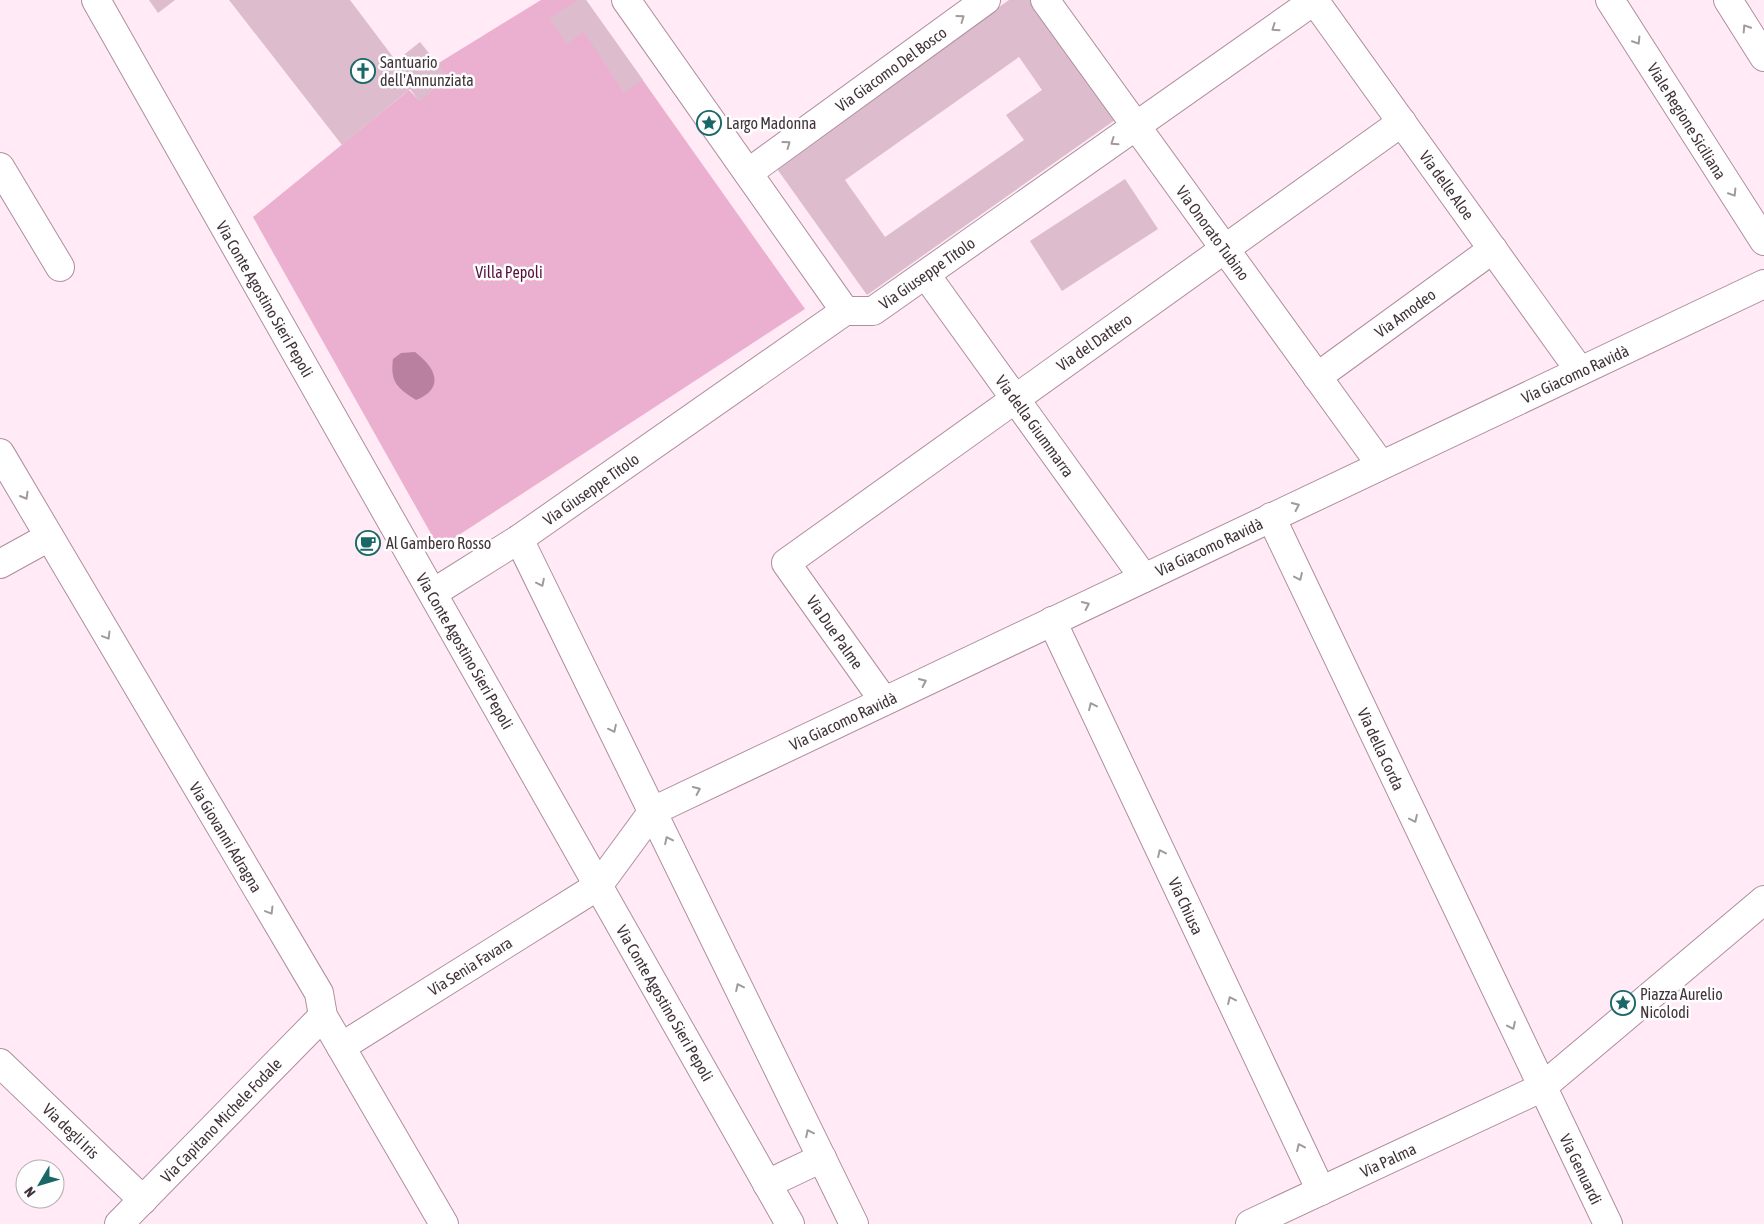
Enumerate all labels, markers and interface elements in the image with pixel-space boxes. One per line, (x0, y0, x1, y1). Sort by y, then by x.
one-way arrow (955, 15, 965, 24)
one-way arrow (1271, 22, 1281, 31)
street label: Via Giacomo Del Bosco (832, 23, 950, 115)
one-way arrow (1743, 25, 1752, 34)
one-way arrow (1630, 36, 1640, 45)
place label: Santuario dell'Annunziata (380, 53, 474, 89)
church icon: Santuario dell'Annunziata (350, 58, 376, 84)
street label: Viale Regione Siciliana (1643, 60, 1730, 183)
place icon: Largo Madonna (696, 110, 722, 136)
place label: Largo Madonna (726, 114, 816, 133)
one-way arrow (1110, 136, 1120, 145)
one-way arrow (781, 141, 791, 150)
street label: Via delle Aloe (1416, 147, 1478, 223)
street label: Via Onorato Tubino (1173, 182, 1253, 284)
one-way arrow (1727, 187, 1736, 197)
street label: Via Conte Agostino Sieri Pepoli (212, 218, 317, 381)
street label: Via Giuseppe Titolo (876, 233, 979, 313)
park label: Villa Pepoli (475, 263, 543, 282)
street label: Via Amodeo (1371, 285, 1439, 341)
street label: Via del Dattero (1053, 310, 1135, 374)
street label: Via Giacomo Ravidà (1519, 341, 1631, 407)
street label: Via della Giummarra (992, 372, 1078, 480)
street label: Via Giuseppe Titolo (540, 449, 643, 529)
one-way arrow (18, 490, 28, 499)
one-way arrow (1291, 501, 1300, 512)
street label: Via Giacomo Ravidà (1153, 514, 1265, 580)
cafe icon: Al Gambero Rosso (355, 530, 381, 556)
place label: Al Gambero Rosso (386, 534, 491, 552)
street label: Via Conte Agostino Sieri Pepoli (412, 570, 517, 733)
one-way arrow (1293, 572, 1304, 581)
one-way arrow (535, 578, 545, 587)
street label: Via Due Palme (803, 592, 867, 672)
one-way arrow (1081, 601, 1090, 612)
one-way arrow (101, 630, 111, 639)
one-way arrow (918, 678, 927, 689)
street label: Via Giacomo Ravidà (787, 688, 899, 754)
one-way arrow (1087, 702, 1098, 711)
street label: Via della Corda (1354, 705, 1408, 793)
one-way arrow (607, 724, 617, 733)
street label: Via Giovanni Adragna (185, 779, 266, 896)
one-way arrow (692, 785, 701, 796)
one-way arrow (1408, 814, 1418, 823)
one-way arrow (664, 837, 674, 846)
one-way arrow (1157, 849, 1167, 858)
street label: Via Chiusa (1165, 875, 1207, 937)
one-way arrow (263, 906, 273, 915)
street label: Via Conte Agostino Sieri Pepoli (612, 922, 717, 1085)
street label: Via Senia Favara (425, 933, 515, 999)
one-way arrow (734, 983, 745, 992)
place label: Piazza Aurelio Nicolodi (1640, 985, 1723, 1021)
place icon: Piazza Aurelio Nicolodi (1610, 990, 1636, 1016)
one-way arrow (1226, 996, 1237, 1005)
one-way arrow (1506, 1021, 1516, 1030)
street label: Via Capitano Michele Fodale (157, 1054, 286, 1186)
street label: Via degli Iris (38, 1100, 103, 1163)
one-way arrow (805, 1129, 816, 1138)
street label: Via Genuardi (1556, 1131, 1606, 1207)
street label: Via Palma (1357, 1139, 1419, 1181)
one-way arrow (1296, 1143, 1306, 1152)
north arrow (15, 1159, 65, 1209)
text: N (21, 1184, 39, 1200)

